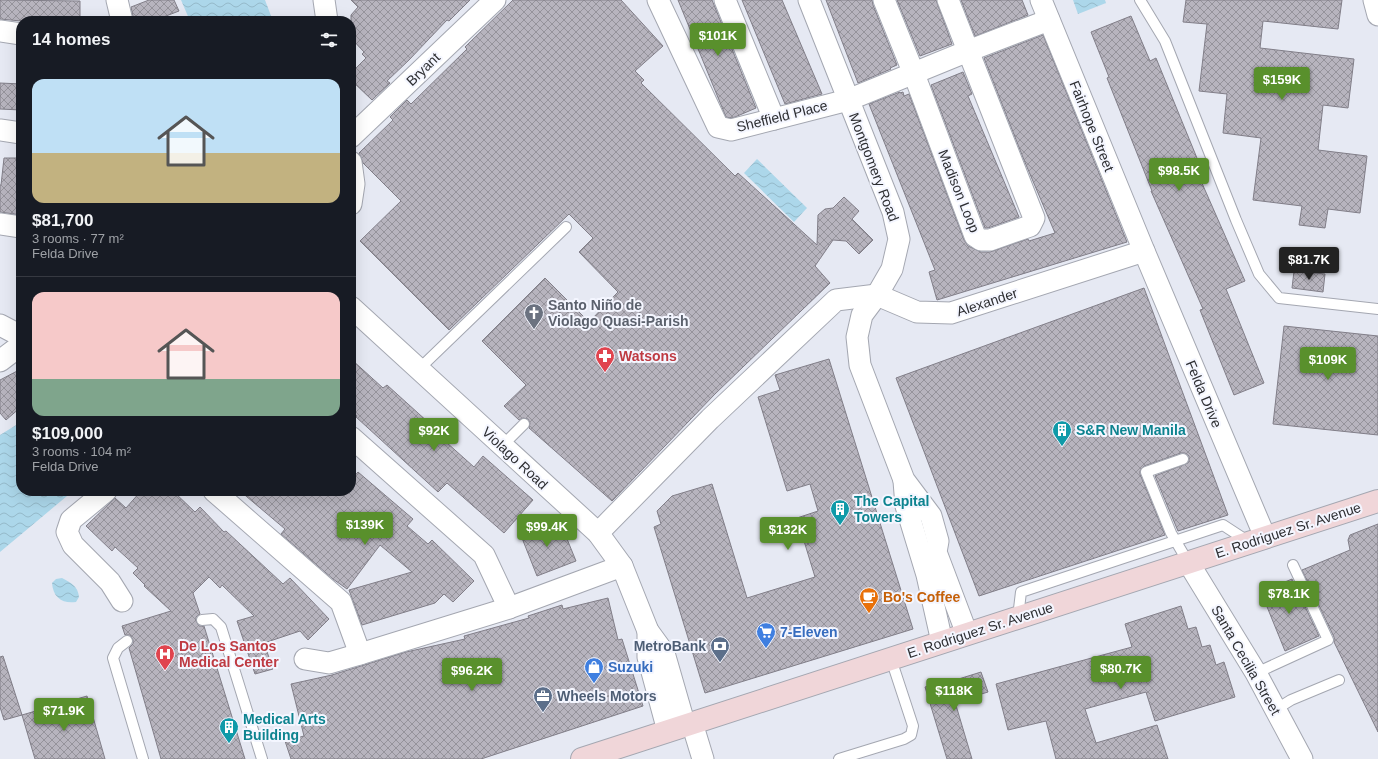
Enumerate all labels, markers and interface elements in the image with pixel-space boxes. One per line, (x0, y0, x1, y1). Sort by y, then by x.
pin: $101K (690, 23, 746, 57)
text: $101K (699, 28, 737, 43)
icon: filters (318, 29, 340, 51)
text: 14 homes (32, 30, 110, 49)
street label: Bryant (403, 49, 443, 89)
pin: $159K (1254, 67, 1310, 101)
text: $159K (1263, 72, 1301, 87)
street label: Fairhope Street (1067, 78, 1118, 174)
street label: Sheffield Place (735, 97, 829, 135)
icon: home (150, 105, 222, 177)
street label: Montgomery Road (846, 110, 902, 224)
street label: Madison Loop (935, 147, 983, 235)
pin: $98.5K (1146, 158, 1212, 192)
text: $98.5K (1158, 163, 1200, 178)
text: $81,700 (32, 211, 93, 230)
text: 3 rooms · 77 m² (32, 231, 124, 246)
text: Felda Drive (32, 246, 98, 261)
pin: $81.7K (1276, 247, 1342, 281)
text: $81.7K (1288, 252, 1330, 267)
street label: Alexander (955, 285, 1020, 319)
place label: Santo Niño de Violago Quasi-Parish (548, 297, 689, 329)
church icon: Santo Niño de Violago Quasi-Parish (523, 302, 545, 330)
icon: home (150, 318, 222, 390)
pharmacy icon: Watsons (594, 345, 616, 373)
pin: $109K (1300, 347, 1356, 381)
place label: Watsons (619, 348, 677, 364)
text: $109K (1309, 352, 1347, 367)
street label: Felda Drive (1183, 358, 1225, 430)
pin: $92K (410, 418, 458, 452)
building icon: S&R New Manila (1051, 419, 1073, 447)
place label: S&R New Manila (1076, 422, 1186, 438)
text: $92K (418, 423, 450, 438)
text: $109,000 (32, 424, 103, 443)
street label: Violago Road (479, 424, 551, 492)
text: 3 rooms · 104 m² (32, 444, 131, 459)
text: Felda Drive (32, 459, 98, 474)
place label: The Capital Towers (854, 493, 929, 525)
building icon: The Capital Towers (829, 498, 851, 526)
street label: E. Rodriguez Sr. Avenue (1213, 499, 1363, 561)
pin: $139K (337, 512, 393, 546)
pin: $99.4K (514, 514, 580, 548)
text: $139K (346, 517, 384, 532)
pin: $132K (760, 517, 816, 551)
text: $99.4K (526, 519, 568, 534)
text: $132K (769, 522, 807, 537)
pin: $78.1K (1256, 581, 1322, 615)
cafe icon: Bo's Coffee (858, 586, 880, 614)
text: $78.1K (1268, 586, 1310, 601)
place label: Bo's Coffee (883, 589, 960, 605)
street label: E. Rodriguez Sr. Avenue (905, 599, 1055, 661)
street label: Santa Cecilia Street (1208, 602, 1284, 718)
supermarket icon: 7-Eleven (755, 621, 777, 649)
place label: 7-Eleven (780, 624, 838, 640)
bank icon: MetroBank (709, 635, 731, 663)
place label: De Los Santos Medical Center (179, 638, 279, 670)
place label: MetroBank (634, 638, 706, 654)
hospital icon: De Los Santos Medical Center (154, 643, 176, 671)
shop icon: Suzuki (583, 656, 605, 684)
pin: $80.7K (1088, 656, 1154, 690)
pin: $96.2K (439, 658, 505, 692)
place label: Suzuki (608, 659, 653, 675)
text: $80.7K (1100, 661, 1142, 676)
text: $96.2K (451, 663, 493, 678)
pin: $118K (926, 678, 982, 712)
text: $118K (935, 683, 973, 698)
office icon: Wheels Motors (532, 685, 554, 713)
place label: Wheels Motors (557, 688, 657, 704)
pin: $71.9K (31, 698, 97, 732)
text: $71.9K (43, 703, 85, 718)
place label: Medical Arts Building (243, 711, 326, 743)
building icon: Medical Arts Building (218, 716, 240, 744)

